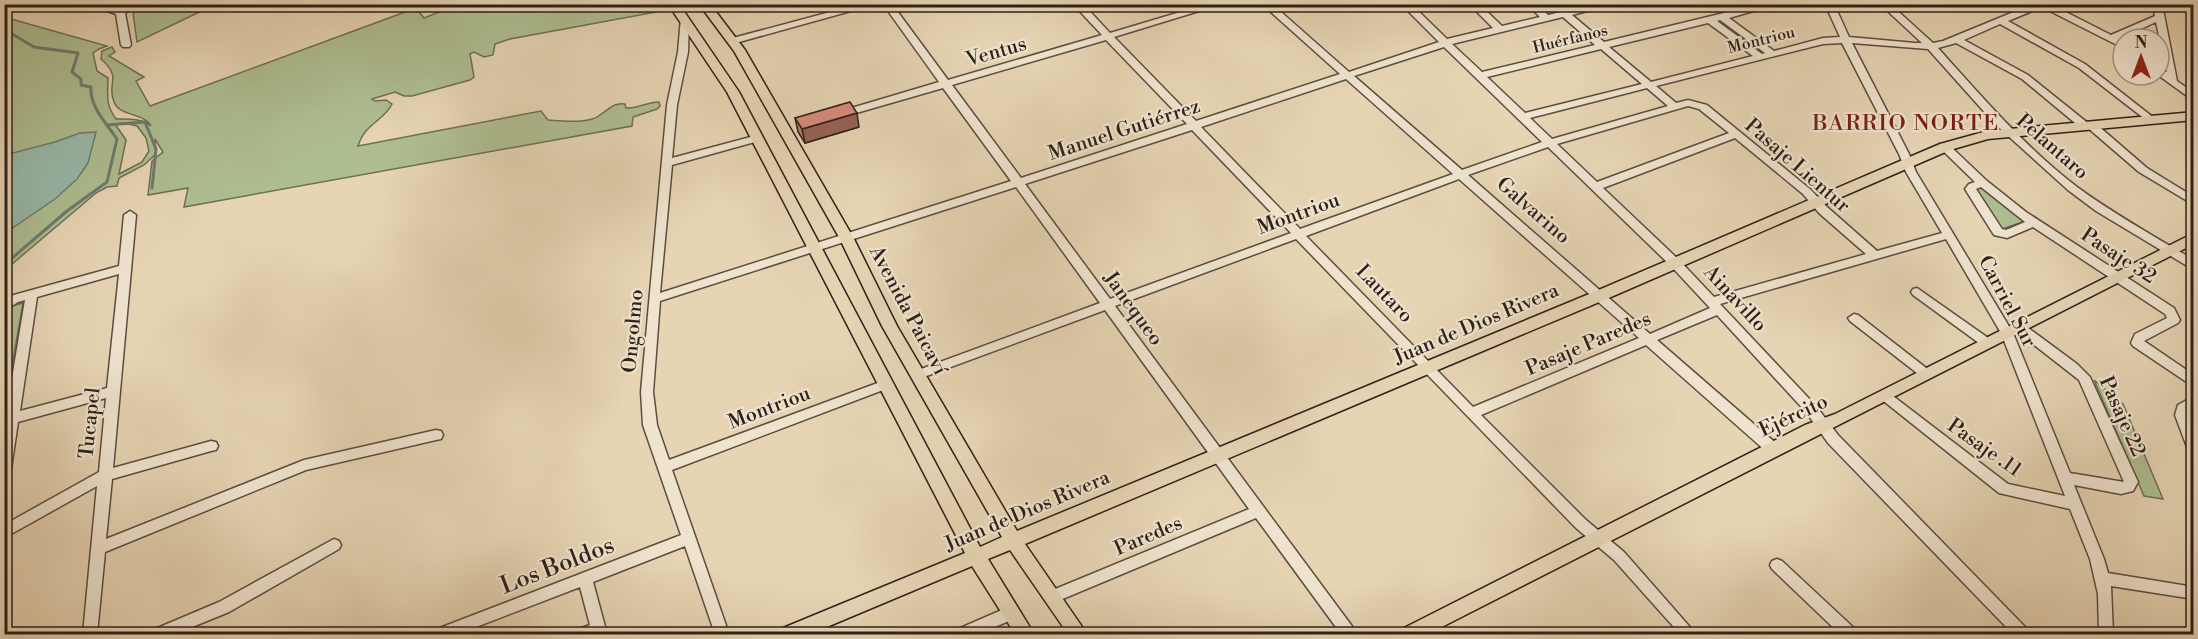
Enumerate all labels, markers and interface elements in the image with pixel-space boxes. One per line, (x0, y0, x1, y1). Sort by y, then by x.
street label: Huérfanos (1531, 20, 1610, 58)
street label: Montriou (1725, 22, 1797, 58)
north arrow (2111, 27, 2171, 87)
street label: Ventus (962, 32, 1030, 73)
text: N (2135, 33, 2148, 53)
street label: Manuel Gutiérrez (1045, 94, 1204, 167)
street label: Pelantaro (2011, 109, 2093, 185)
district label: BARRIO NORTE (1811, 110, 2000, 137)
street label: Pasaje Lientur (1739, 114, 1855, 219)
street label: Galvarino (1491, 172, 1575, 250)
street label: Montriou (1254, 188, 1344, 241)
street label: Pasaje 32 (2076, 223, 2161, 290)
street label: Avenida Paicaví (863, 241, 953, 381)
street label: Carriel Sur (1972, 252, 2041, 352)
street label: Lautaro (1350, 259, 1418, 329)
street label: Ainavillo (1697, 260, 1772, 337)
street label: Janequeo (1097, 266, 1168, 351)
street label: Juan de Dios Rivera (1389, 278, 1564, 371)
street label: Ongolmo (617, 288, 650, 374)
street label: Pasaje Paredes (1522, 307, 1655, 382)
street label: Pasaje 22 (2093, 373, 2150, 461)
street label: Montriou (725, 381, 815, 436)
street label: Tucapel (74, 386, 107, 460)
street label: Ejército (1755, 390, 1832, 443)
street label: Pasaje .11 (1942, 414, 2026, 483)
street label: Juan de Dios Rivera (940, 465, 1115, 558)
street label: Paredes (1111, 511, 1186, 562)
street label: Los Boldos (496, 530, 619, 601)

